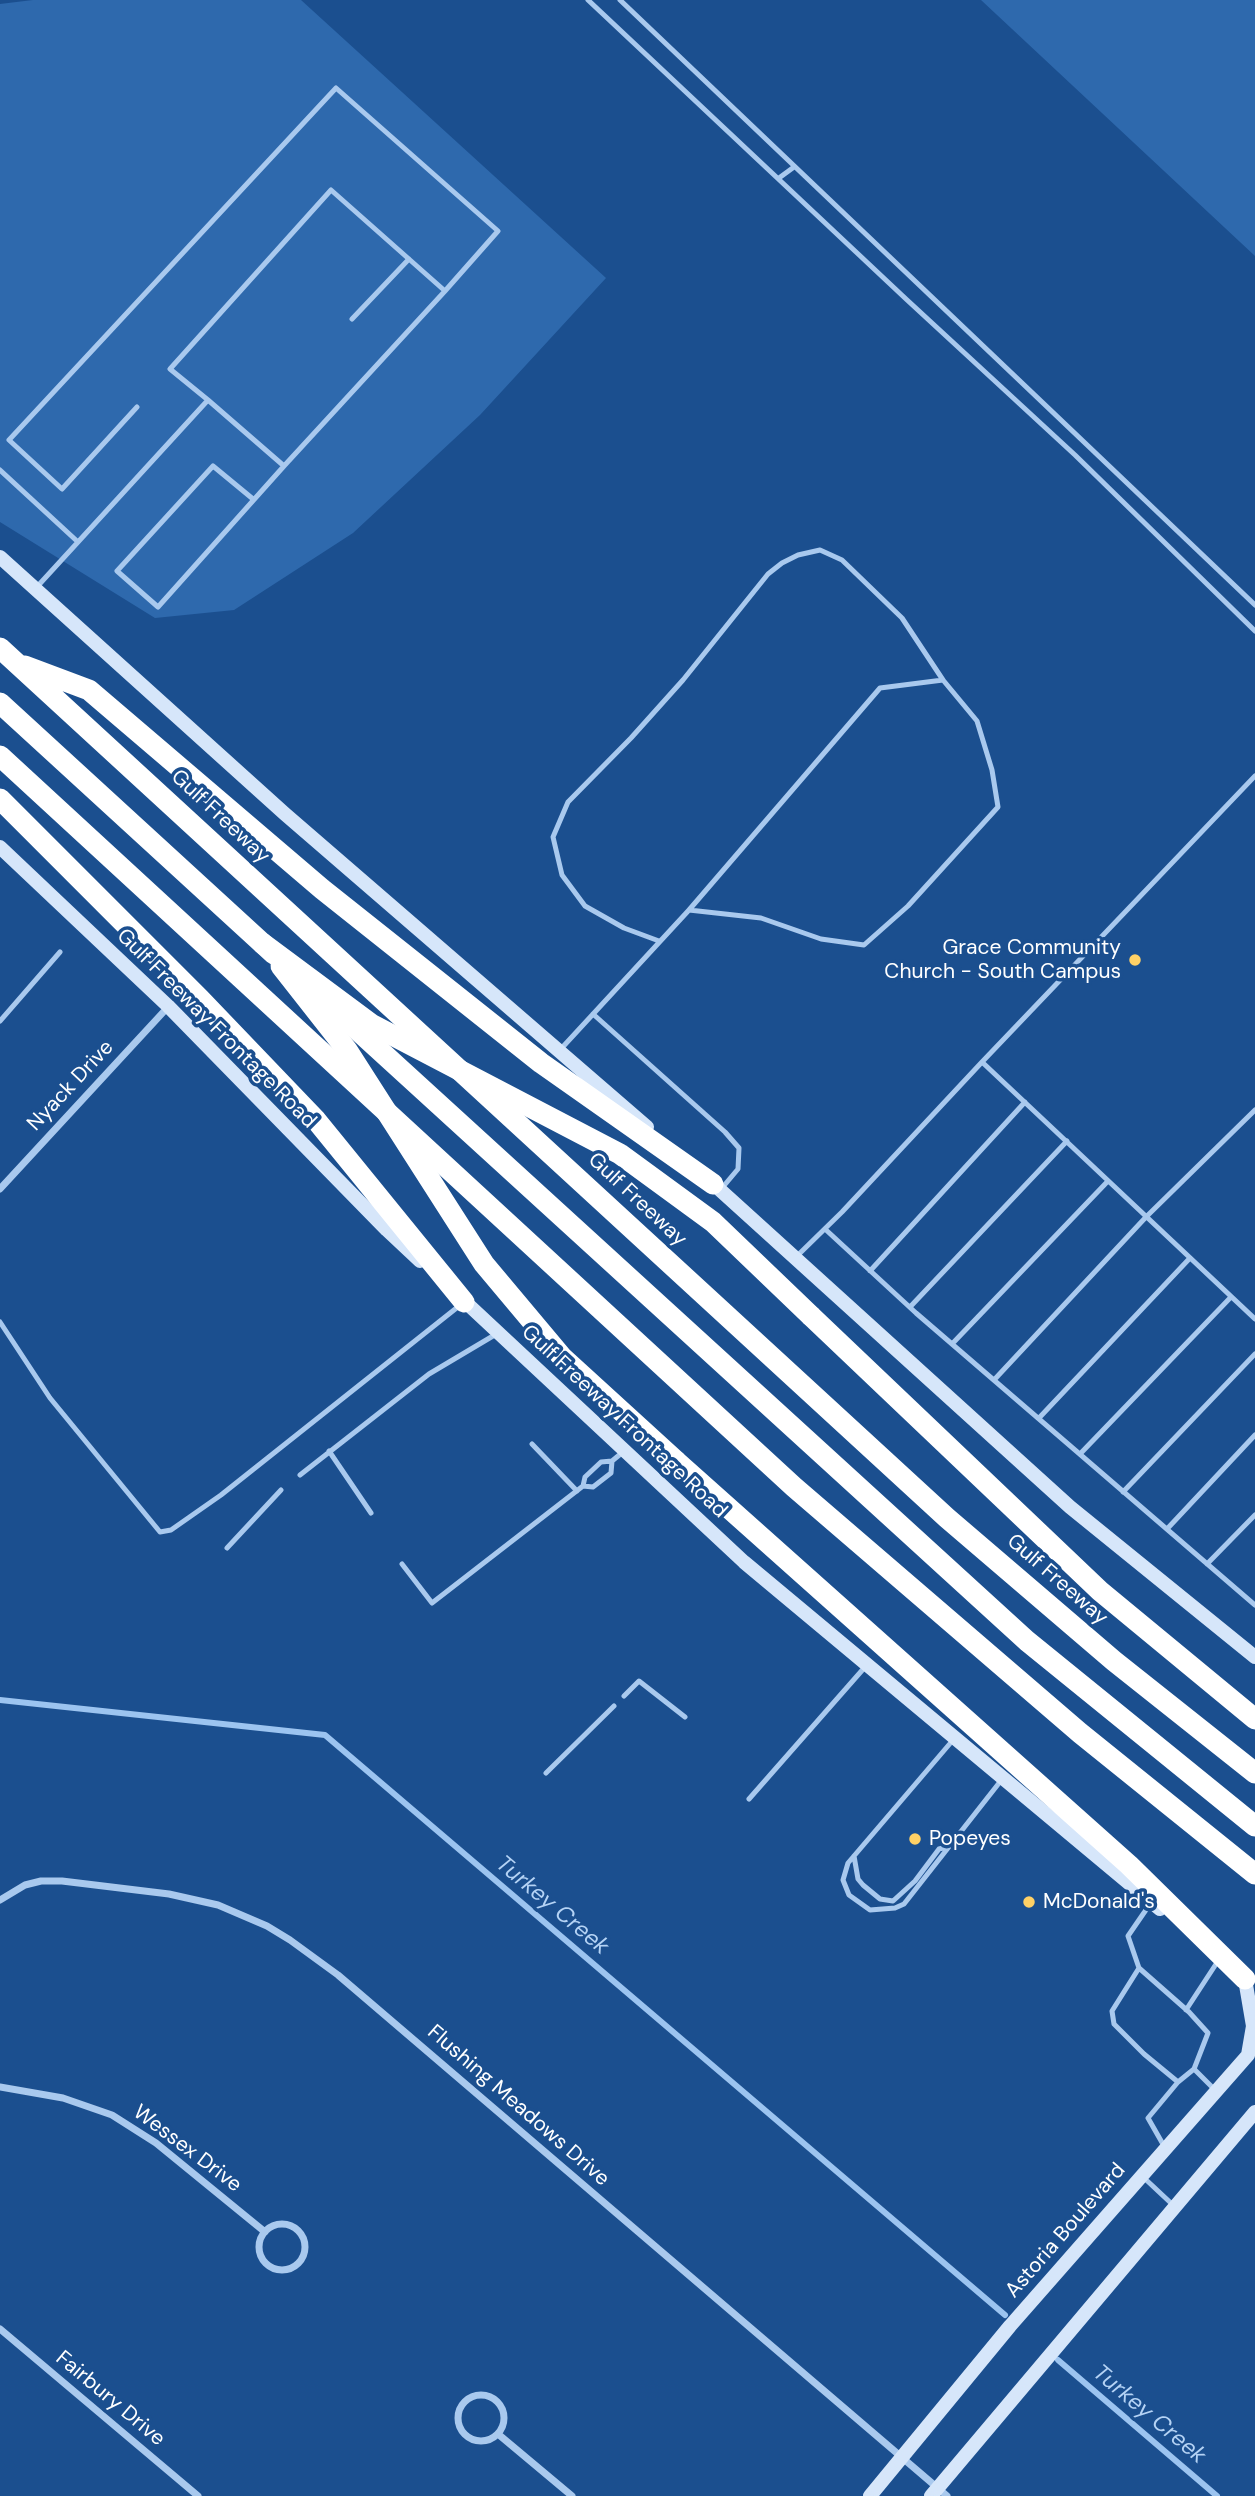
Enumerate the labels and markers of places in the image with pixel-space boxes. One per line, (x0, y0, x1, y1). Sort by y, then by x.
place label: Grace Community Church - South Campus (884, 935, 1121, 985)
marker: Grace Community Church - South Campus (1127, 952, 1143, 968)
place label: Popeyes (929, 1826, 1011, 1852)
marker: Popeyes (907, 1831, 923, 1847)
place label: McDonald's (1043, 1889, 1155, 1915)
marker: McDonald's (1021, 1894, 1037, 1910)

